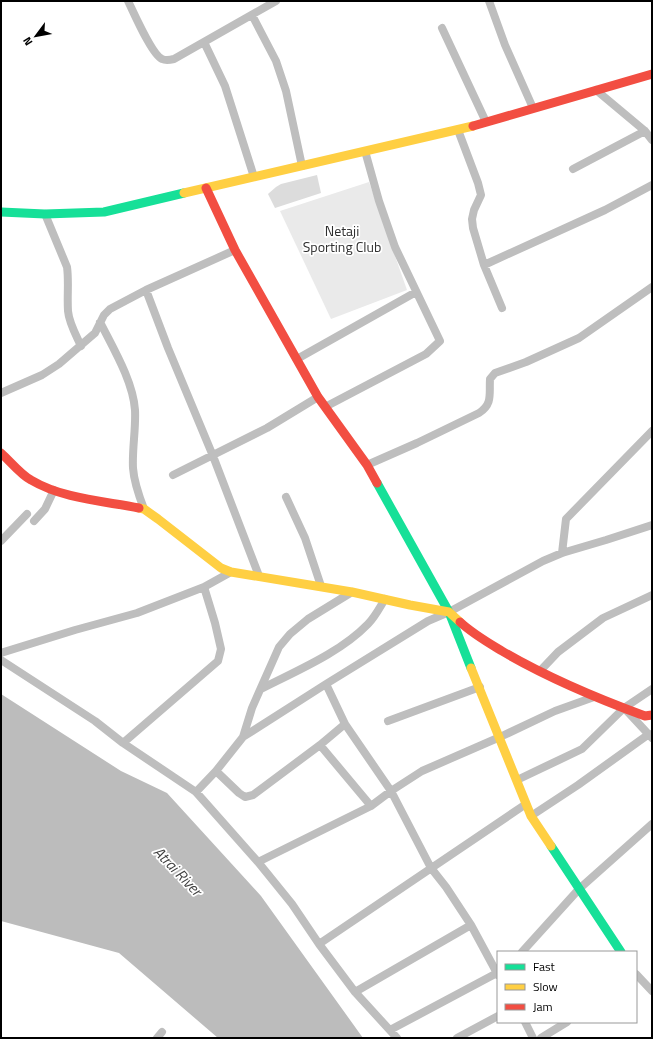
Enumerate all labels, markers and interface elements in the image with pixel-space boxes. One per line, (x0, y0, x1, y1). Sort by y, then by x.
north arrow (16, 16, 56, 56)
text: N (19, 34, 36, 49)
park label: Netaji Sporting Club (303, 220, 381, 257)
water label: Atrai River (148, 841, 209, 903)
legend (497, 951, 637, 1023)
text: Fast (533, 957, 556, 976)
text: Slow (533, 977, 558, 996)
text: Jam (533, 997, 553, 1016)

